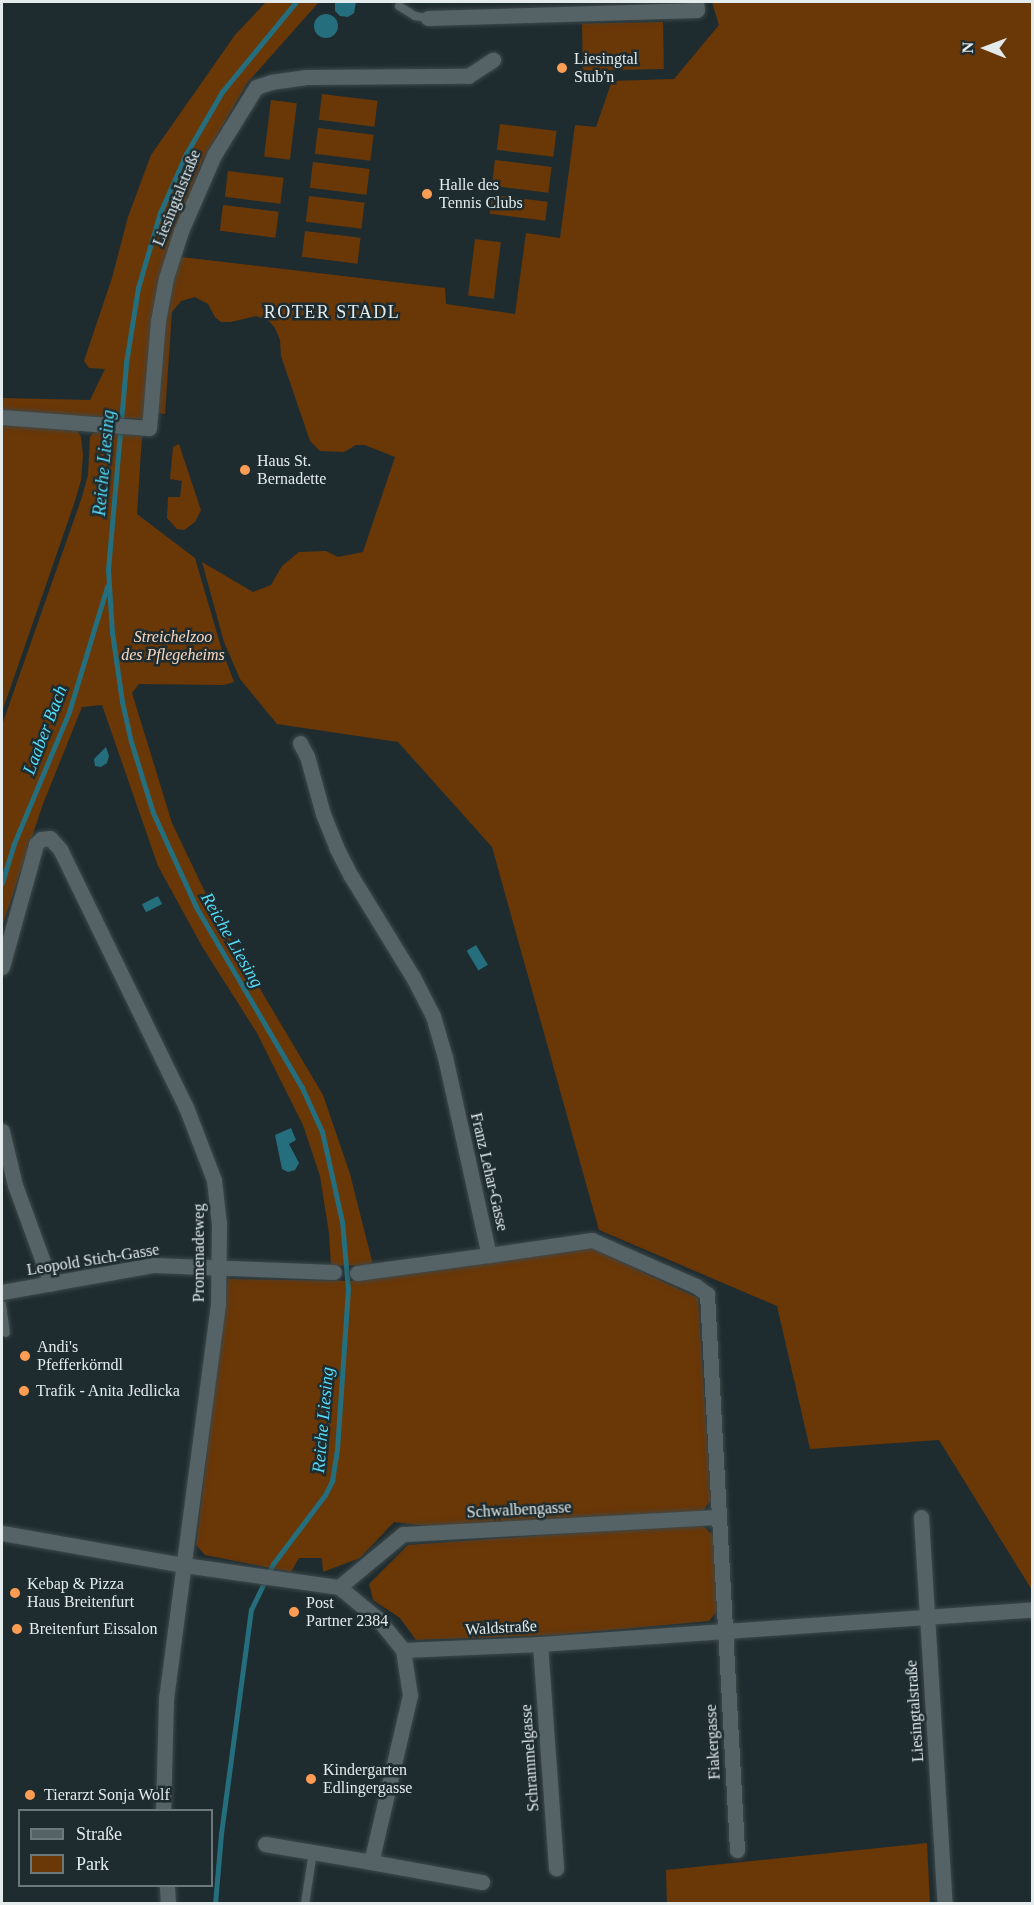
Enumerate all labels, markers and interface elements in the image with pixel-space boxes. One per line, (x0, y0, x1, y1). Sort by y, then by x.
north arrow (956, 18, 1016, 78)
text: N (959, 42, 976, 54)
place label: Liesingtal Stub'n (574, 49, 638, 87)
marker: Liesingtal Stub'n (555, 61, 569, 75)
street label: Liesingtalstraße (149, 147, 205, 249)
place label: Halle des Tennis Clubs (439, 175, 523, 213)
marker: Halle des Tennis Clubs (420, 187, 434, 201)
district label: ROTER STADL (264, 301, 400, 323)
water label: Reiche Liesing (89, 409, 119, 517)
place label: Haus St. Bernadette (257, 451, 326, 489)
marker: Haus St. Bernadette (238, 463, 252, 477)
park label: Streichelzoo des Pflegeheims (121, 627, 225, 665)
water label: Laaber Bach (18, 682, 72, 778)
water label: Reiche Liesing (196, 888, 268, 992)
street label: Franz Lehar-Gasse (466, 1111, 512, 1233)
street label: Promenadeweg (189, 1204, 209, 1302)
street label: Leopold Stich-Gasse (25, 1240, 161, 1280)
place label: Andi's Pfefferkörndl (37, 1337, 123, 1375)
marker: Andi's Pfefferkörndl (18, 1349, 32, 1363)
water label: Reiche Liesing (308, 1366, 338, 1474)
place label: Trafik - Anita Jedlicka (36, 1381, 181, 1401)
marker: Trafik - Anita Jedlicka (17, 1384, 31, 1398)
street label: Schwalbengasse (466, 1498, 572, 1522)
place label: Kebap & Pizza Haus Breitenfurt (27, 1574, 134, 1612)
marker: Kebap & Pizza Haus Breitenfurt (8, 1586, 22, 1600)
place label: Post Partner 2384 (306, 1593, 388, 1631)
marker: Post Partner 2384 (287, 1605, 301, 1619)
street label: Waldstraße (465, 1617, 537, 1639)
place label: Breitenfurt Eissalon (29, 1619, 157, 1639)
marker: Breitenfurt Eissalon (10, 1622, 24, 1636)
street label: Liesingtalstraße (902, 1659, 928, 1763)
street label: Schrammelgasse (517, 1704, 543, 1812)
street label: Fiakergasse (701, 1704, 725, 1780)
place label: Kindergarten Edlingergasse (323, 1760, 412, 1798)
marker: Kindergarten Edlingergasse (304, 1772, 318, 1786)
place label: Tierarzt Sonja Wolf (44, 1785, 170, 1805)
marker: Tierarzt Sonja Wolf (21, 1786, 39, 1804)
legend (18, 1809, 213, 1887)
text: Straße (76, 1824, 122, 1844)
text: Park (76, 1854, 109, 1874)

